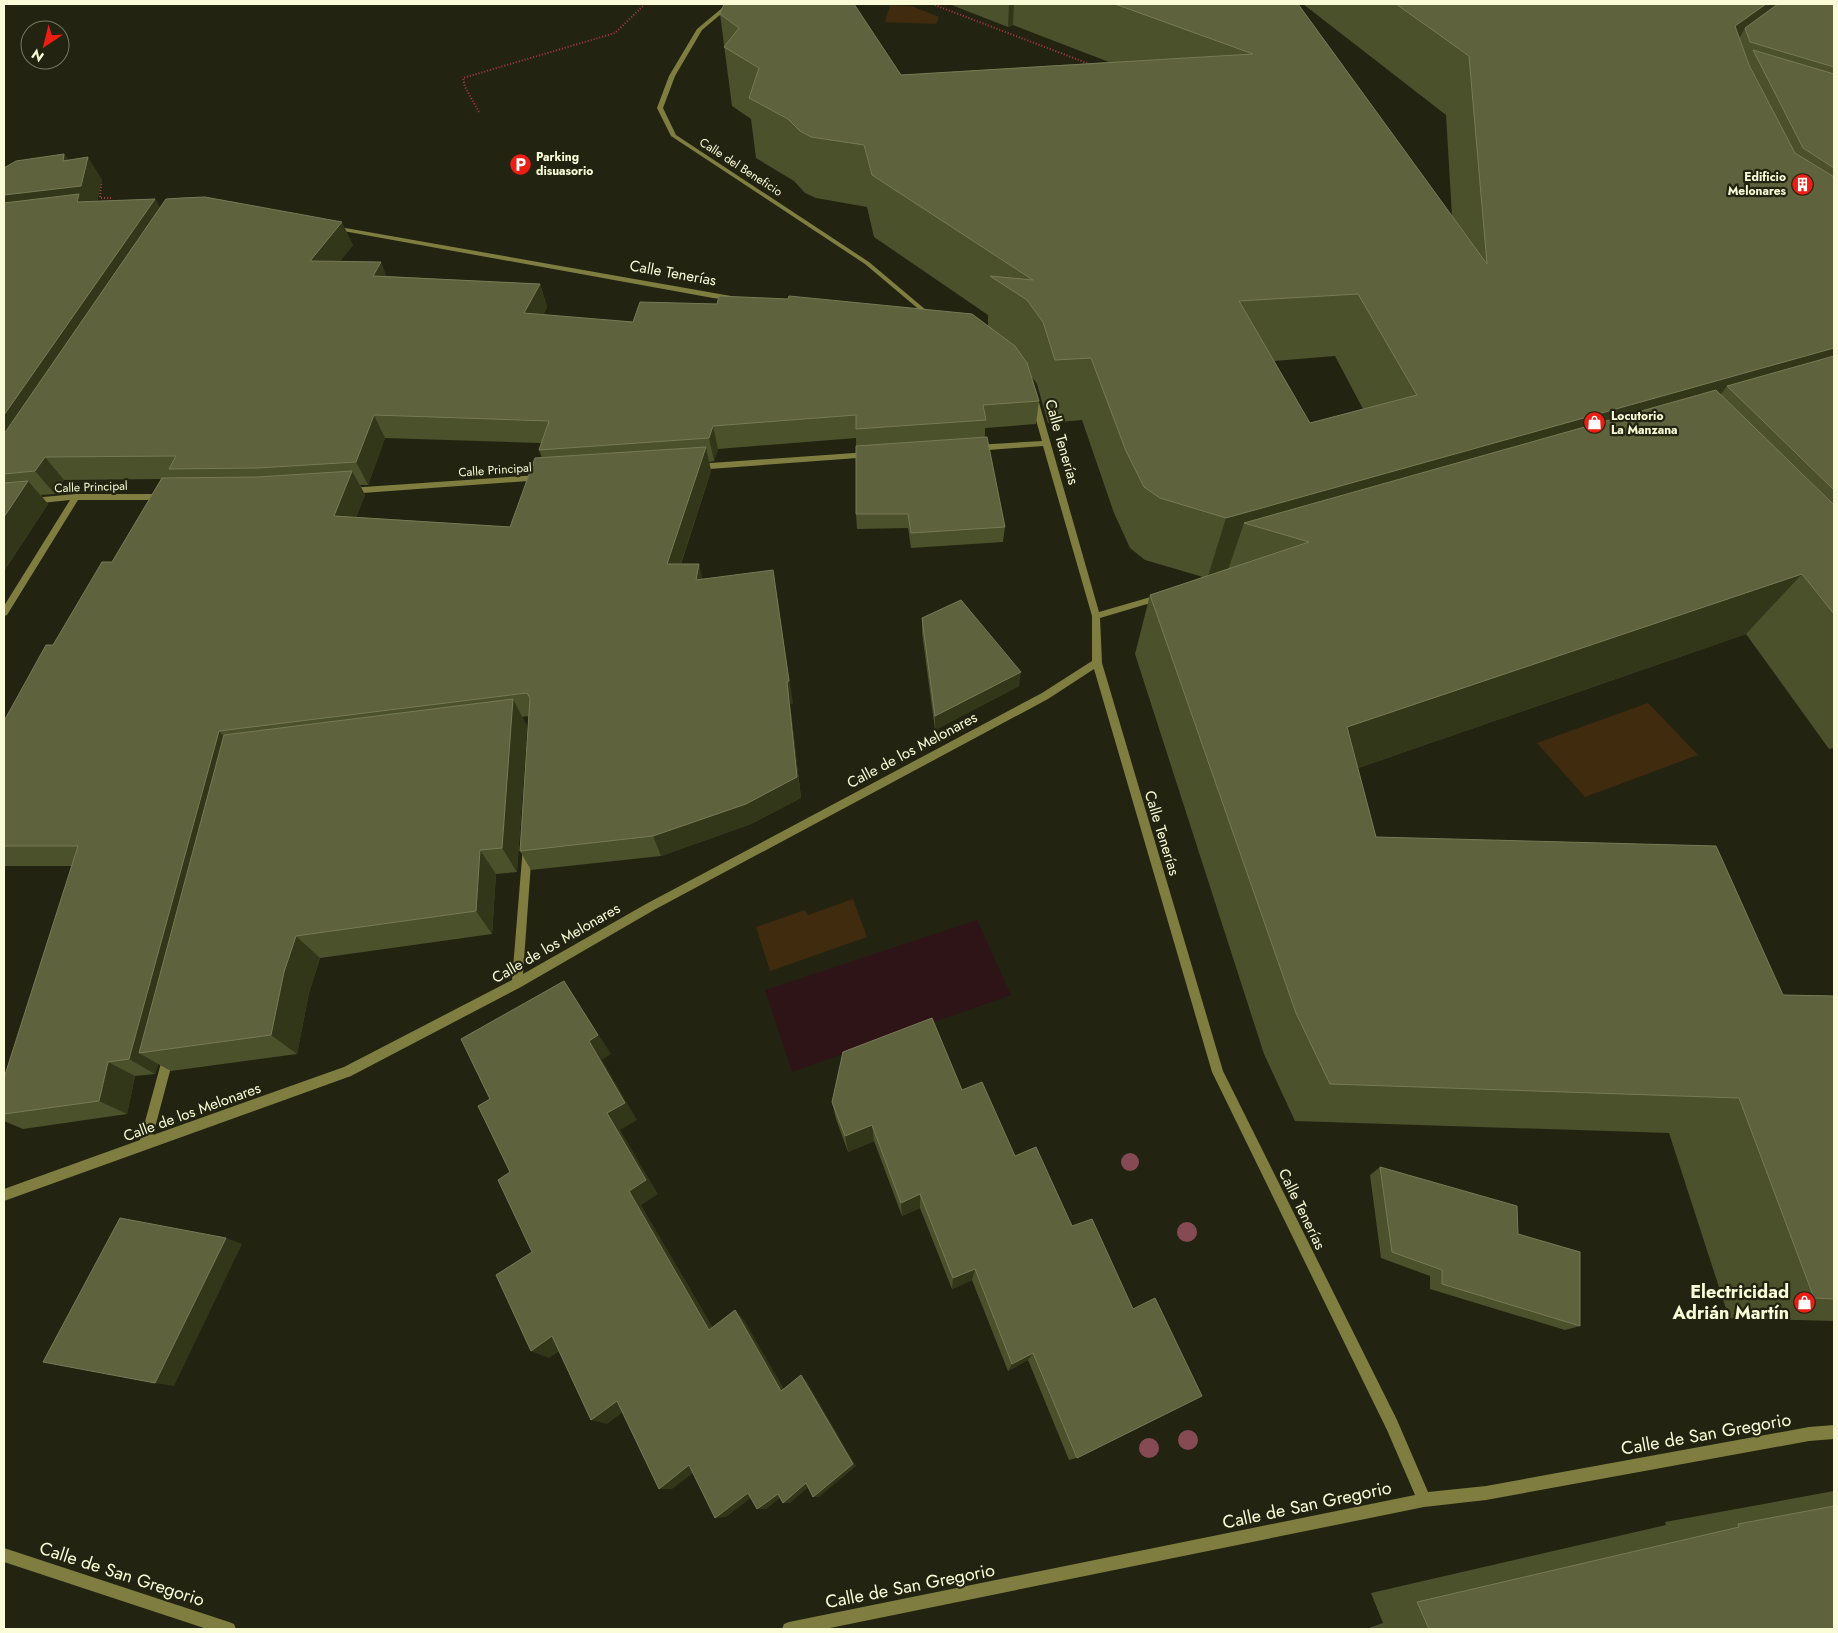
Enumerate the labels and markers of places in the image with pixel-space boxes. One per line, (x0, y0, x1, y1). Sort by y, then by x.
place label: Parking disuasorio (536, 148, 593, 180)
parking icon: Parking disuasorio (508, 152, 532, 176)
place label: Edificio Melonares (1728, 168, 1787, 200)
building icon: Edificio Melonares (1790, 172, 1814, 196)
place label: Locutorio La Manzana (1611, 407, 1678, 439)
shop icon: Locutorio La Manzana (1583, 411, 1607, 435)
place label: Electricidad Adrián Martín (1672, 1279, 1789, 1326)
shop icon: Electricidad Adrián Martín (1793, 1290, 1817, 1314)

